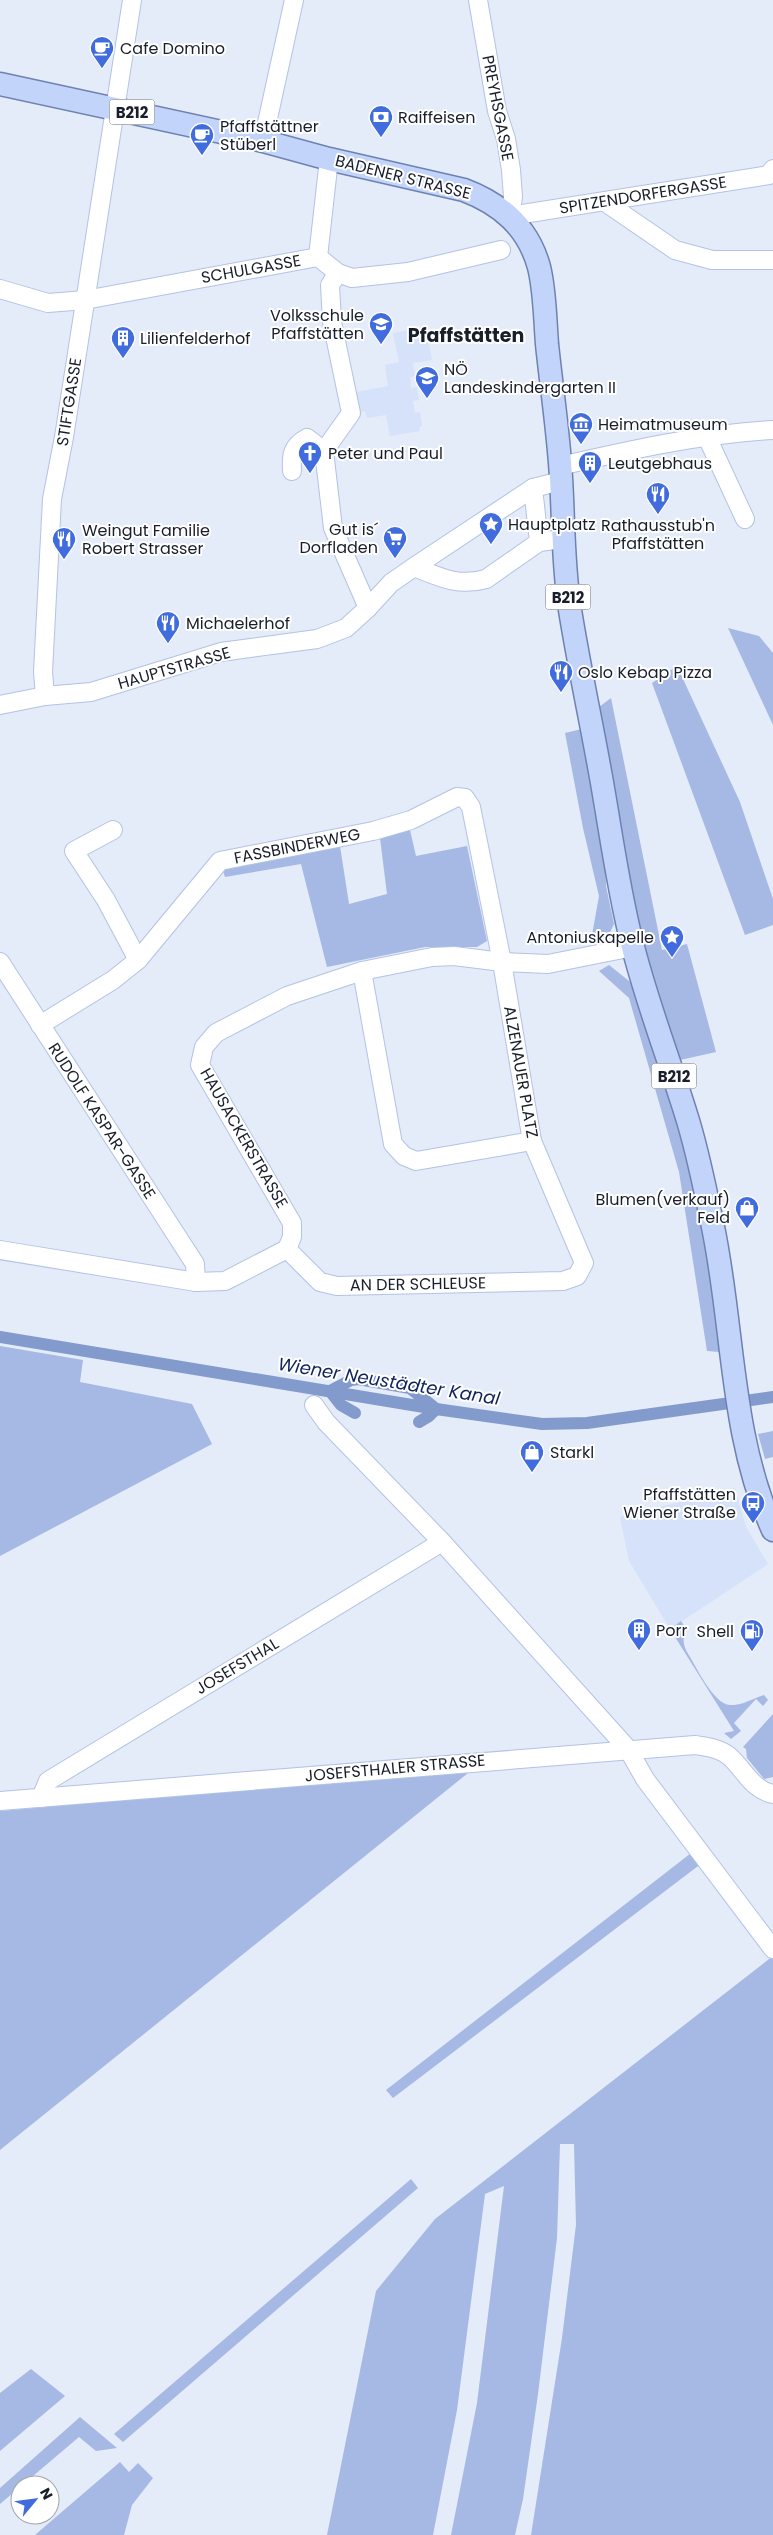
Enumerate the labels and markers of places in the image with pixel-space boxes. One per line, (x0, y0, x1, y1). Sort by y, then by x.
cafe icon: Cafe Domino (89, 35, 115, 69)
place label: Cafe Domino (120, 37, 225, 60)
bank icon: Raiffeisen (368, 104, 394, 138)
place label: Raiffeisen (398, 106, 475, 129)
place label: Pfaffstättner Stüberl (220, 115, 319, 156)
cafe icon: Pfaffstättner Stüberl (189, 122, 215, 156)
place label: Volksschule Pfaffstätten (270, 304, 364, 345)
school or university icon: Volksschule Pfaffstätten (368, 311, 394, 345)
building icon: Lilienfelderhof (110, 325, 136, 359)
place label: Lilienfelderhof (140, 327, 250, 350)
place label: NÖ Landeskindergarten II (444, 358, 616, 399)
school or university icon: NÖ Landeskindergarten II (414, 365, 440, 399)
museum icon: Heimatmuseum (568, 411, 594, 445)
place label: Heimatmuseum (598, 413, 728, 436)
church icon: Peter und Paul (297, 440, 323, 474)
place label: Peter und Paul (328, 442, 443, 465)
building icon: Leutgebhaus (577, 450, 603, 484)
place label: Leutgebhaus (608, 452, 712, 475)
restaurant icon: Rathausstub'n Pfaffstätten (645, 481, 671, 515)
place icon: Hauptplatz (478, 511, 504, 545)
place label: Hauptplatz (508, 513, 595, 536)
place label: Rathausstub'n Pfaffstätten (601, 514, 715, 555)
place label: Gut is´ Dorfladen (299, 518, 378, 559)
place label: Weingut Familie Robert Strasser (82, 519, 210, 560)
supermarket icon: Gut is´ Dorfladen (382, 525, 408, 559)
restaurant icon: Weingut Familie Robert Strasser (51, 526, 77, 560)
restaurant icon: Michaelerhof (155, 610, 181, 644)
place label: Michaelerhof (186, 612, 290, 635)
restaurant icon: Oslo Kebap Pizza (548, 659, 574, 693)
place label: Oslo Kebap Pizza (578, 661, 712, 684)
place icon: Antoniuskapelle (659, 924, 685, 958)
place label: Antoniuskapelle (527, 926, 654, 949)
place label: Blumen(verkauf) Feld (595, 1188, 730, 1229)
shop icon: Blumen(verkauf) Feld (734, 1195, 760, 1229)
shop icon: Starkl (519, 1439, 545, 1473)
place label: Starkl (550, 1441, 594, 1464)
place label: Pfaffstätten Wiener Straße (623, 1483, 736, 1524)
bus stop icon: Pfaffstätten Wiener Straße (740, 1490, 766, 1524)
building icon: Porr (626, 1617, 652, 1651)
fuel station icon: Shell (739, 1618, 765, 1652)
place label: Porr (656, 1619, 687, 1642)
place label: Shell (697, 1620, 734, 1643)

